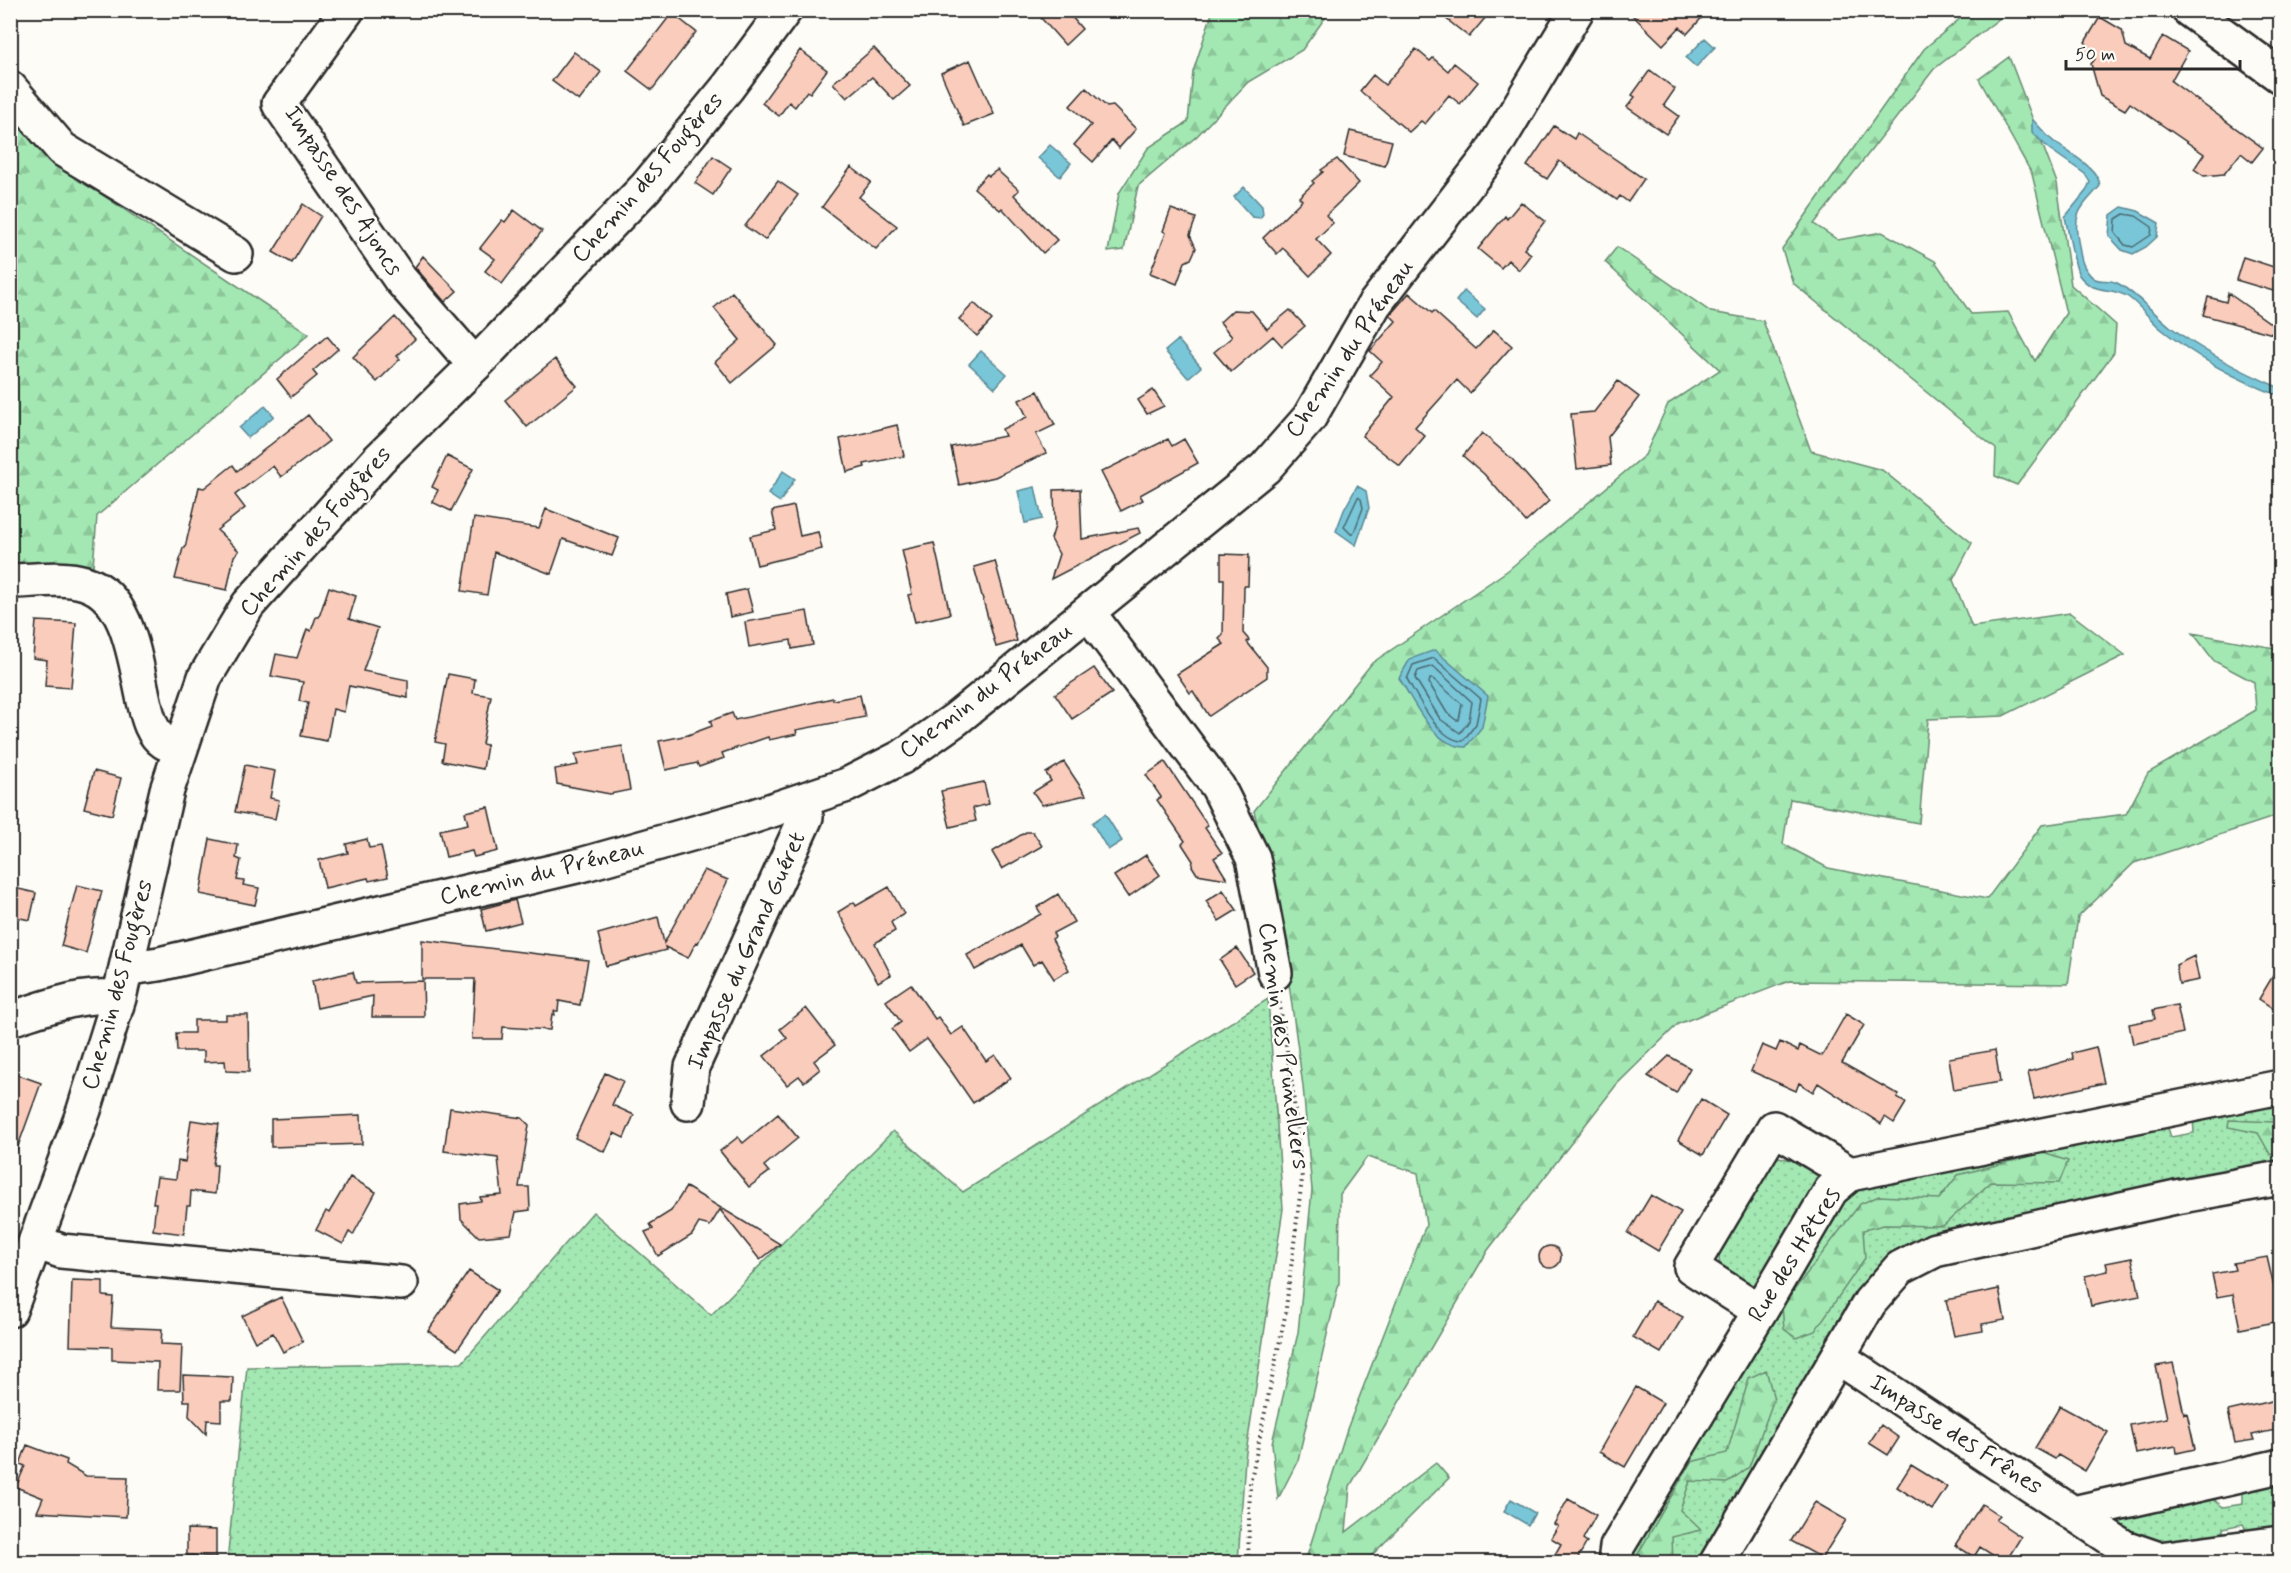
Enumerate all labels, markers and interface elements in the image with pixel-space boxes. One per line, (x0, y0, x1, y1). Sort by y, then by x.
scale bar (2066, 33, 2240, 71)
text: 50 m (2075, 43, 2115, 67)
street label: Chemin des Fougères (565, 86, 733, 272)
street label: Impasse des Ajoncs (276, 100, 410, 282)
street label: Chemin du Préneau (1279, 254, 1421, 444)
street label: Chemin des Fougères (233, 440, 401, 626)
street label: Chemin du Préneau (893, 616, 1079, 766)
street label: Impasse du Grand Guéret (681, 827, 813, 1075)
street label: Chemin du Préneau (437, 833, 647, 913)
street label: Chemin des Fougères (75, 876, 164, 1094)
street label: Chemin des Prunelliers (1250, 920, 1316, 1172)
street label: Rue des Hêtres (1741, 1182, 1849, 1328)
street label: Impasse des Frênes (1864, 1368, 2049, 1503)

